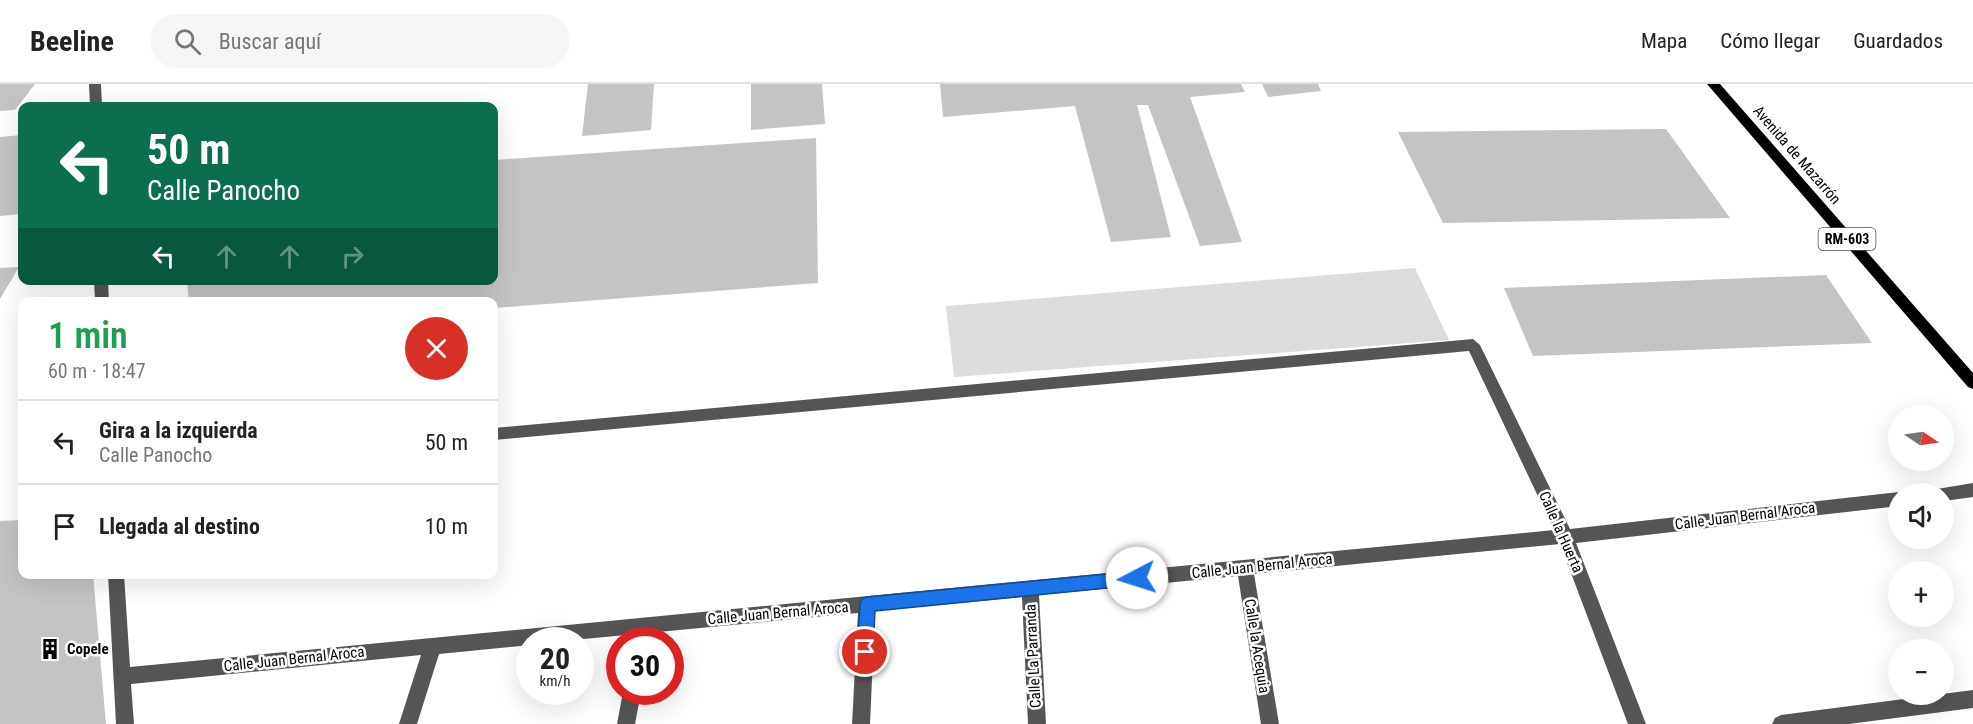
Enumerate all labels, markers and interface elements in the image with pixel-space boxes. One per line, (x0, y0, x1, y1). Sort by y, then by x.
search box (150, 14, 570, 68)
text: Beeline (30, 25, 114, 58)
icon: search (171, 25, 204, 58)
text: Buscar aquí (219, 29, 321, 54)
text: Mapa (1641, 29, 1687, 53)
text: Cómo llegar (1720, 29, 1820, 53)
text: Guardados (1853, 29, 1943, 53)
street label: Avenida de Mazarrón (1749, 102, 1845, 208)
text: 50 m (147, 125, 230, 174)
icon: left (48, 126, 126, 204)
text: Calle Panocho (147, 175, 300, 207)
road number: RM-603 (1818, 228, 1876, 250)
icon: left (147, 240, 180, 273)
icon: ahead (210, 240, 243, 273)
icon: ahead (273, 240, 306, 273)
icon: right (336, 240, 369, 273)
text: 1 min (48, 315, 128, 357)
button: close (405, 317, 468, 380)
text: 60 m · 18:47 (48, 359, 146, 383)
north arrow (1888, 405, 1954, 471)
map controls (1888, 405, 1954, 705)
text: Gira a la izquierda (99, 418, 258, 443)
icon: left (48, 426, 81, 459)
text: 50 m (425, 430, 468, 455)
text: Calle Panocho (99, 443, 212, 467)
button: sound (1888, 483, 1954, 549)
street label: Calle la Huerta (1535, 488, 1587, 576)
street label: Calle Juan Bernal Aroca (1674, 498, 1816, 534)
icon: arrive (48, 510, 81, 543)
text: Llegada al destino (99, 514, 260, 539)
text: 10 m (425, 514, 468, 539)
position arrow (1105, 546, 1169, 610)
street label: Calle Juan Bernal Aroca (1191, 550, 1333, 582)
button: + (1888, 561, 1954, 627)
street label: Calle Juan Bernal Aroca (707, 598, 849, 628)
street label: Calle la Acequia (1241, 598, 1273, 694)
street label: Calle La Parranda (1021, 604, 1045, 708)
pin (839, 626, 890, 677)
speed limit sign: 30 (606, 627, 684, 705)
icon: arrive (848, 635, 881, 668)
building icon: Copele (38, 637, 62, 661)
button: − (1888, 639, 1954, 705)
place label: Copele (67, 640, 109, 658)
text: 20 (540, 641, 570, 676)
street label: Calle Juan Bernal Aroca (223, 643, 365, 675)
text: km/h (540, 672, 570, 690)

